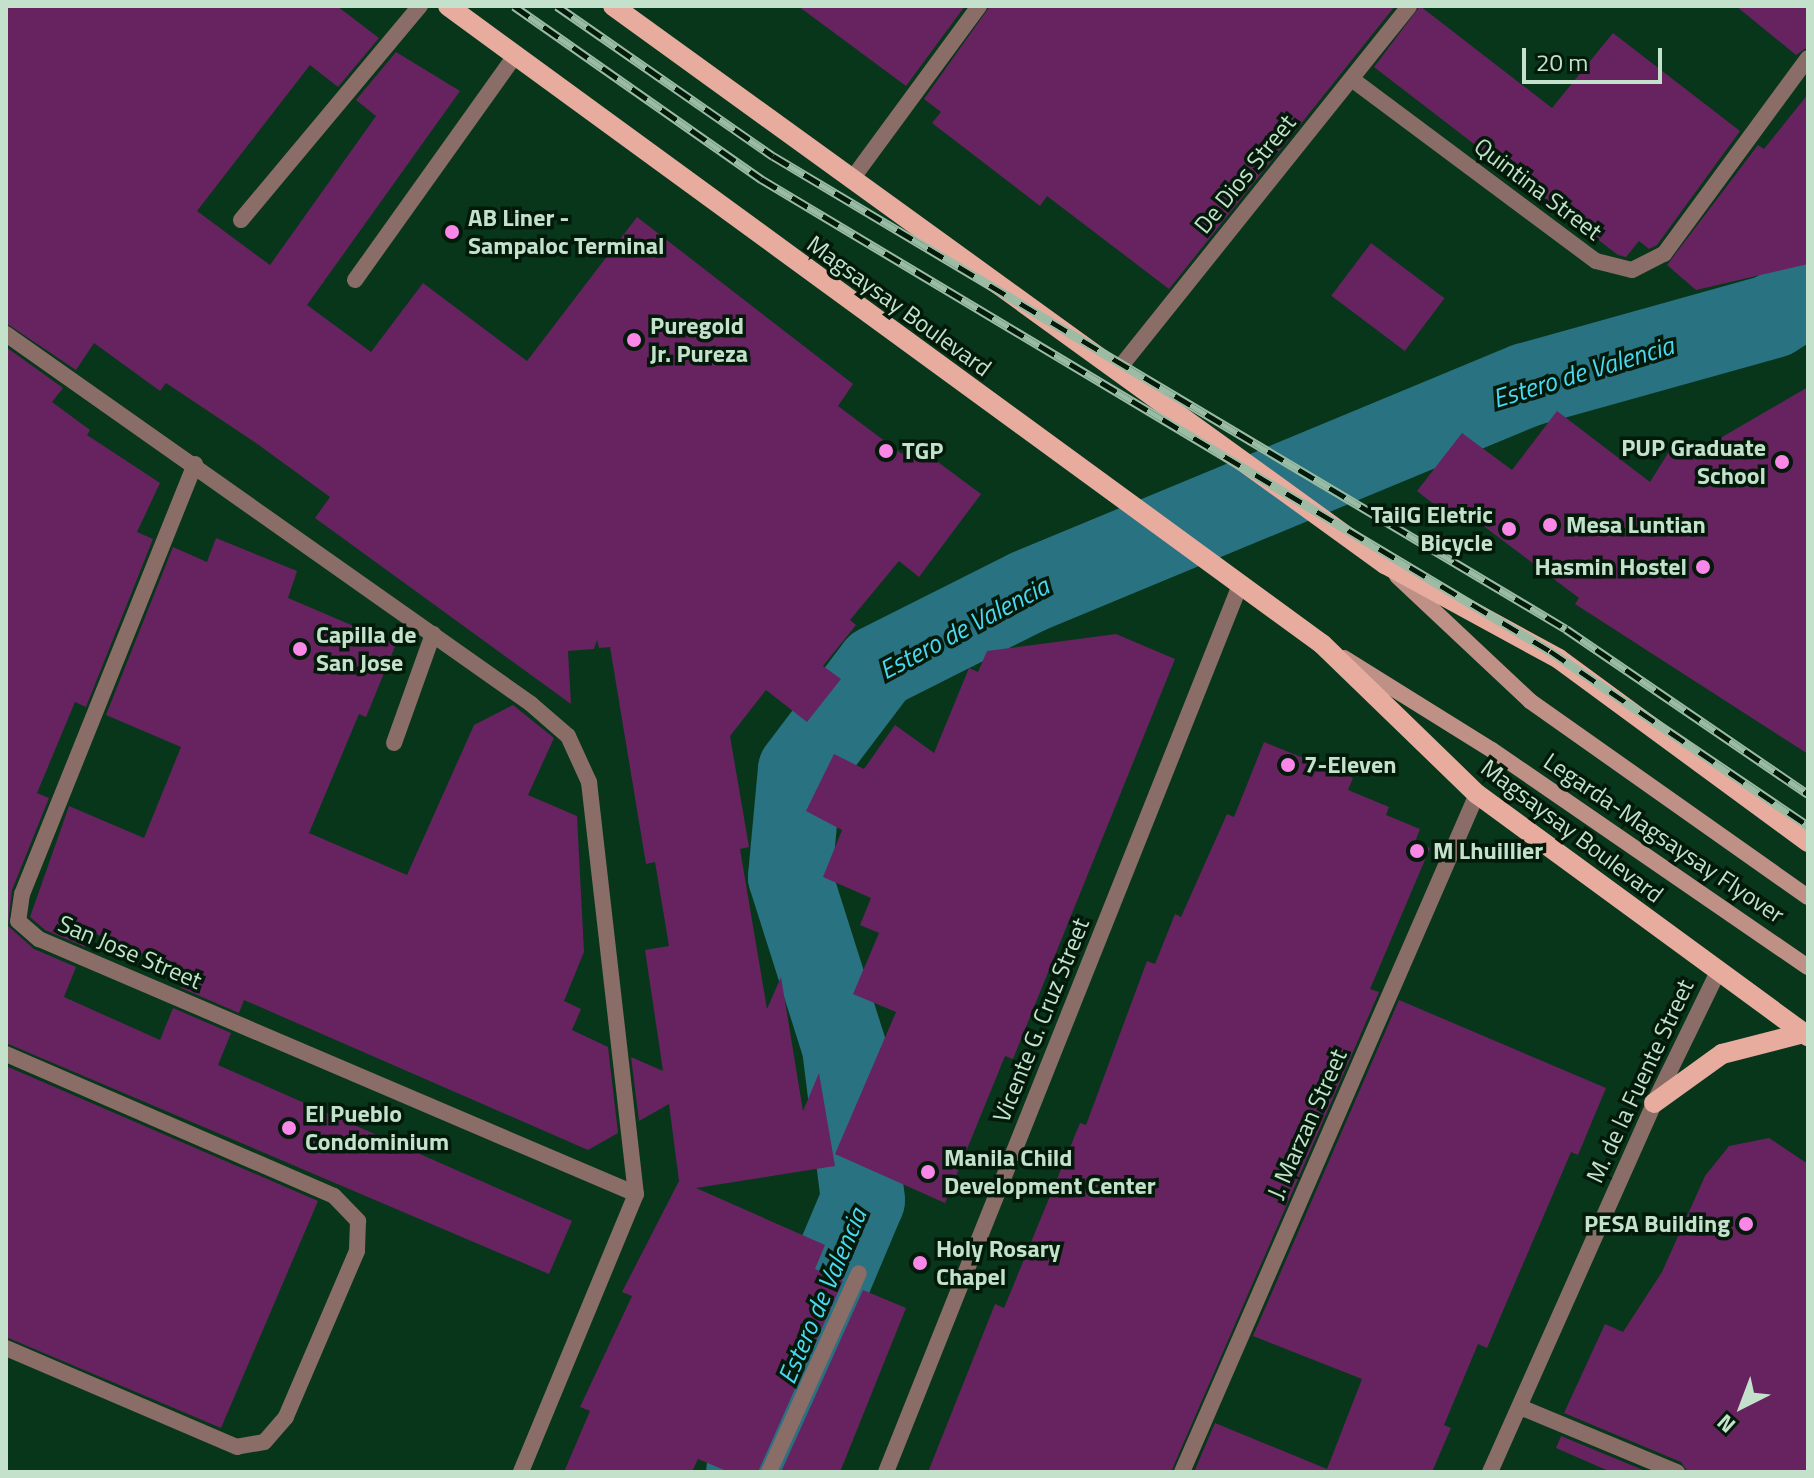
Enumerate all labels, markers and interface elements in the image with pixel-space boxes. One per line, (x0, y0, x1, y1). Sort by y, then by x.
scale bar (1526, 32, 1666, 82)
text: 20 m (1536, 44, 1588, 80)
street label: De Dios Street (1188, 109, 1302, 239)
street label: Quintina Street (1468, 132, 1608, 246)
place label: AB Liner - Sampaloc Terminal (468, 204, 664, 260)
marker: AB Liner - Sampaloc Terminal (443, 223, 461, 241)
street label: Magsaysay Boulevard (801, 229, 997, 383)
place label: Puregold Jr. Pureza (650, 312, 748, 368)
water label: Estero de Valencia (1489, 330, 1677, 414)
marker: Puregold Jr. Pureza (625, 331, 643, 349)
place label: PUP Graduate School (1621, 434, 1766, 490)
place label: TGP (902, 437, 943, 465)
marker: TGP (877, 442, 895, 460)
marker: PUP Graduate School (1773, 453, 1791, 471)
place label: TailG Eletric Bicycle (1371, 501, 1493, 557)
place label: Mesa Luntian (1566, 511, 1706, 539)
marker: Mesa Luntian (1541, 516, 1559, 534)
marker: TailG Eletric Bicycle (1500, 520, 1518, 538)
place label: Hasmin Hostel (1535, 553, 1687, 581)
marker: Hasmin Hostel (1694, 558, 1712, 576)
water label: Estero de Valencia (874, 570, 1054, 686)
place label: Capilla de San Jose (316, 621, 416, 677)
marker: Capilla de San Jose (291, 640, 309, 658)
street label: Legarda-Magsaysay Flyover (1538, 747, 1790, 929)
place label: 7-Eleven (1304, 751, 1396, 779)
street label: Magsaysay Boulevard (1475, 753, 1669, 909)
marker: 7-Eleven (1279, 756, 1297, 774)
place label: M Lhuillier (1433, 837, 1543, 865)
marker: M Lhuillier (1408, 842, 1426, 860)
street label: San Jose Street (54, 909, 206, 995)
street label: Vicente G. Cruz Street (987, 914, 1095, 1126)
street label: M. de la Fuente Street (1580, 975, 1700, 1187)
street label: J. Marzan Street (1261, 1045, 1353, 1203)
place label: El Pueblo Condominium (305, 1100, 449, 1156)
marker: El Pueblo Condominium (280, 1119, 298, 1137)
place label: Manila Child Development Center (944, 1144, 1156, 1200)
marker: Manila Child Development Center (919, 1163, 937, 1181)
water label: Estero de Valencia (771, 1204, 873, 1388)
place label: PESA Building (1584, 1210, 1730, 1238)
marker: PESA Building (1737, 1215, 1755, 1233)
place label: Holy Rosary Chapel (936, 1235, 1061, 1291)
marker: Holy Rosary Chapel (911, 1254, 929, 1272)
north arrow (1702, 1366, 1782, 1446)
text: N (1709, 1406, 1743, 1442)

